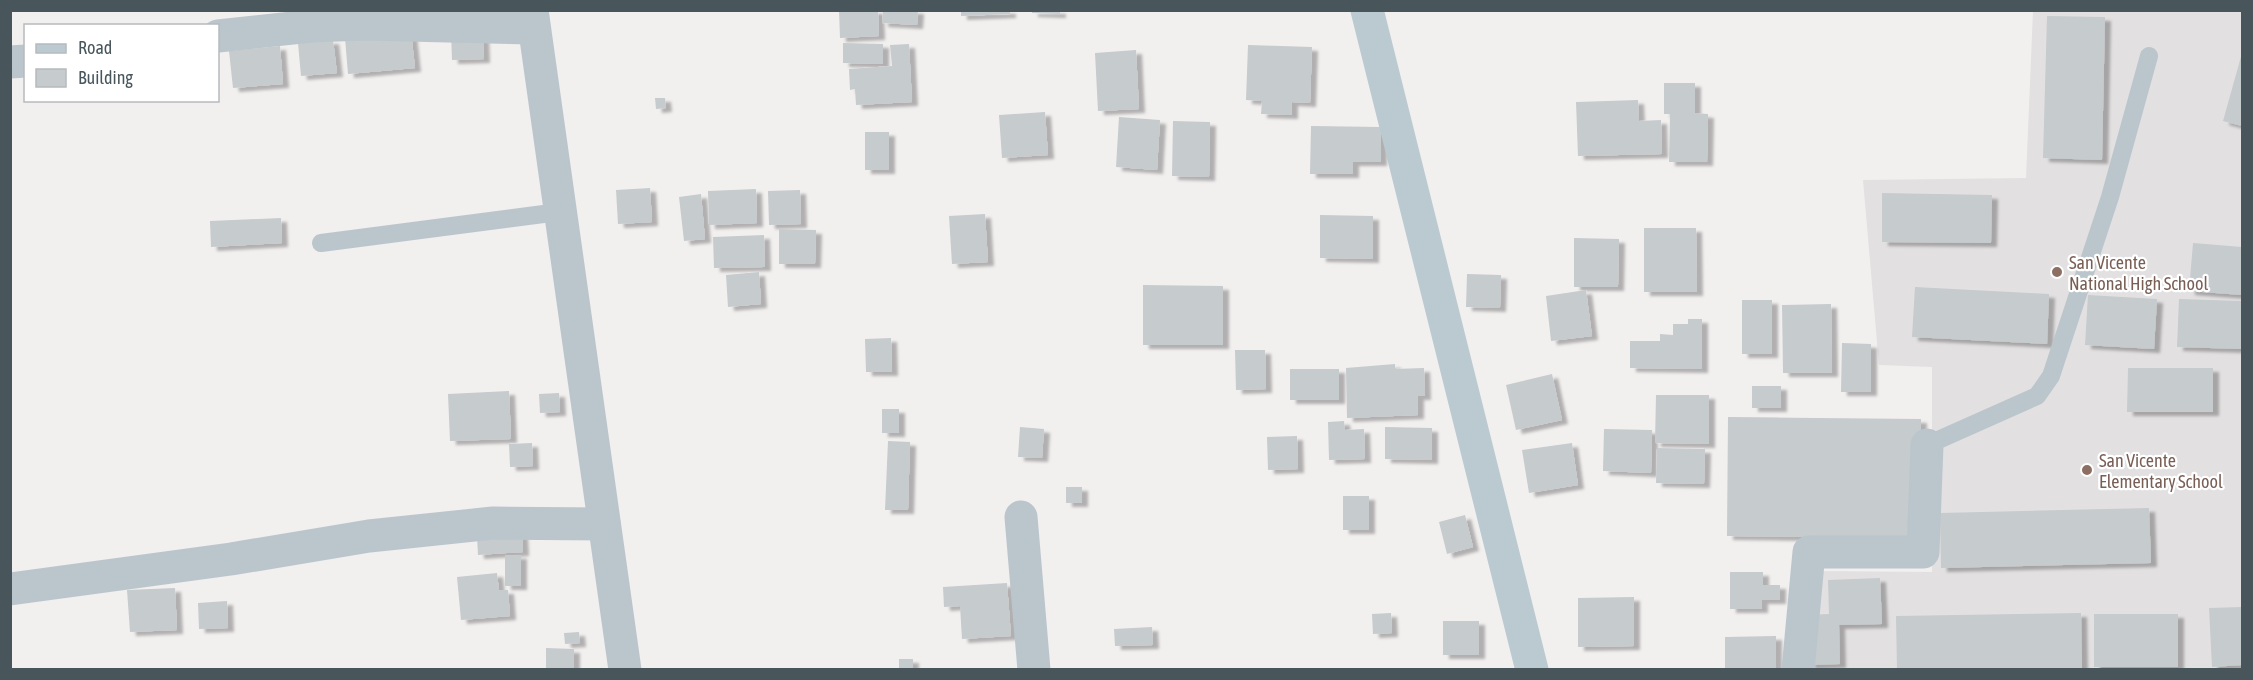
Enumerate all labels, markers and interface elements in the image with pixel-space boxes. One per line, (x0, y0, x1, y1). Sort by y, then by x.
legend (24, 24, 219, 102)
text: Road (78, 37, 112, 58)
text: Building (78, 67, 133, 88)
place label: San Vicente National High School (2069, 252, 2209, 294)
marker: San Vicente National High School (2050, 265, 2064, 279)
place label: San Vicente Elementary School (2099, 450, 2223, 492)
marker: San Vicente Elementary School (2080, 463, 2094, 477)

